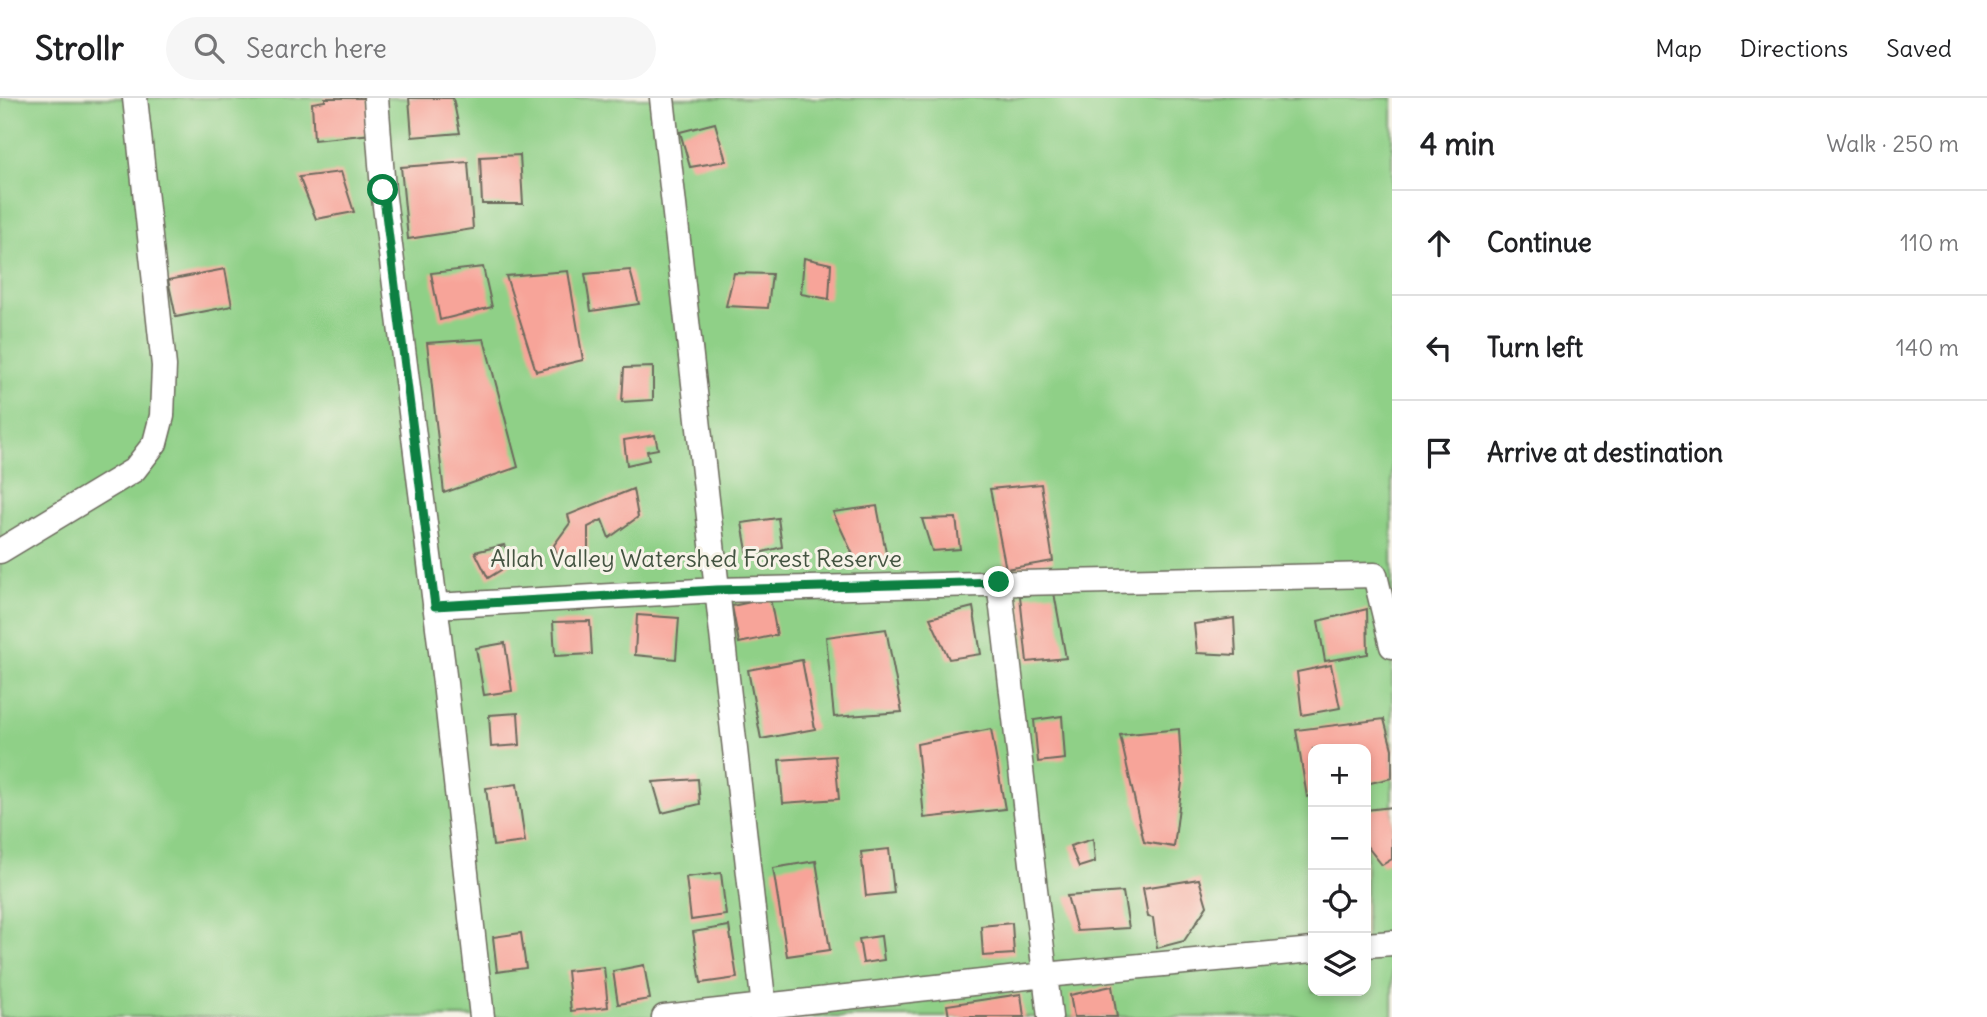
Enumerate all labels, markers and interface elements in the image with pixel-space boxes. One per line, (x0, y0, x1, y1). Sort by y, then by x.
search box (166, 17, 656, 80)
text: Strollr (35, 27, 124, 69)
icon: search (190, 29, 228, 67)
text: Search here (246, 32, 387, 65)
text: Map (1655, 33, 1702, 63)
text: Directions (1740, 33, 1848, 63)
text: Saved (1886, 33, 1952, 63)
text: 4 min (1420, 125, 1495, 163)
text: Walk · 250 m (1826, 129, 1959, 158)
route start (367, 174, 398, 205)
icon: ahead (1420, 224, 1458, 262)
text: Continue (1487, 226, 1592, 259)
text: 110 m (1900, 228, 1959, 257)
icon: left (1420, 329, 1458, 367)
text: Turn left (1487, 331, 1583, 364)
text: 140 m (1896, 333, 1959, 362)
icon: arrive (1420, 434, 1458, 472)
text: Arrive at destination (1487, 436, 1723, 469)
park label: Allah Valley Watershed Forest Reserve (490, 543, 902, 573)
route end (983, 566, 1014, 597)
map controls (1308, 744, 1371, 996)
button: + (1308, 744, 1371, 807)
button: − (1308, 807, 1371, 870)
button: locate (1308, 870, 1371, 933)
button: layers (1308, 933, 1371, 996)

